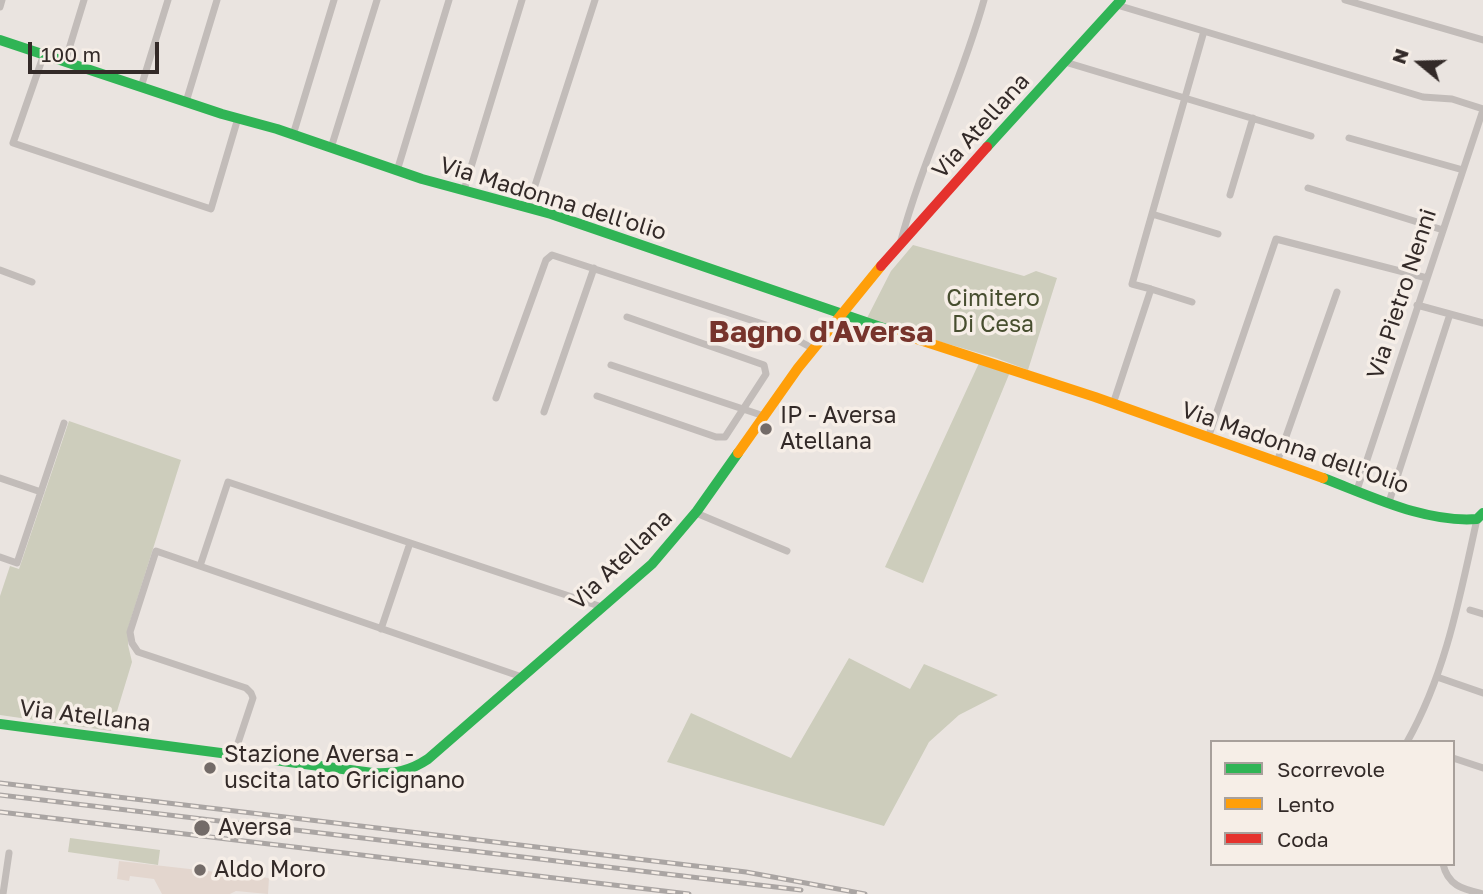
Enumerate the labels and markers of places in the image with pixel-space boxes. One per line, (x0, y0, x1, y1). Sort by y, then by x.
place label: IP - Aversa Atellana (780, 402, 896, 456)
marker: IP - Aversa Atellana (758, 421, 774, 437)
place label: Stazione Aversa - uscita lato Gricignano (224, 741, 465, 795)
marker: Stazione Aversa - uscita lato Gricignano (202, 760, 218, 776)
place label: Aversa (218, 814, 292, 842)
marker: Aversa (192, 818, 212, 838)
place label: Aldo Moro (214, 856, 326, 884)
marker: Aldo Moro (192, 862, 208, 878)

